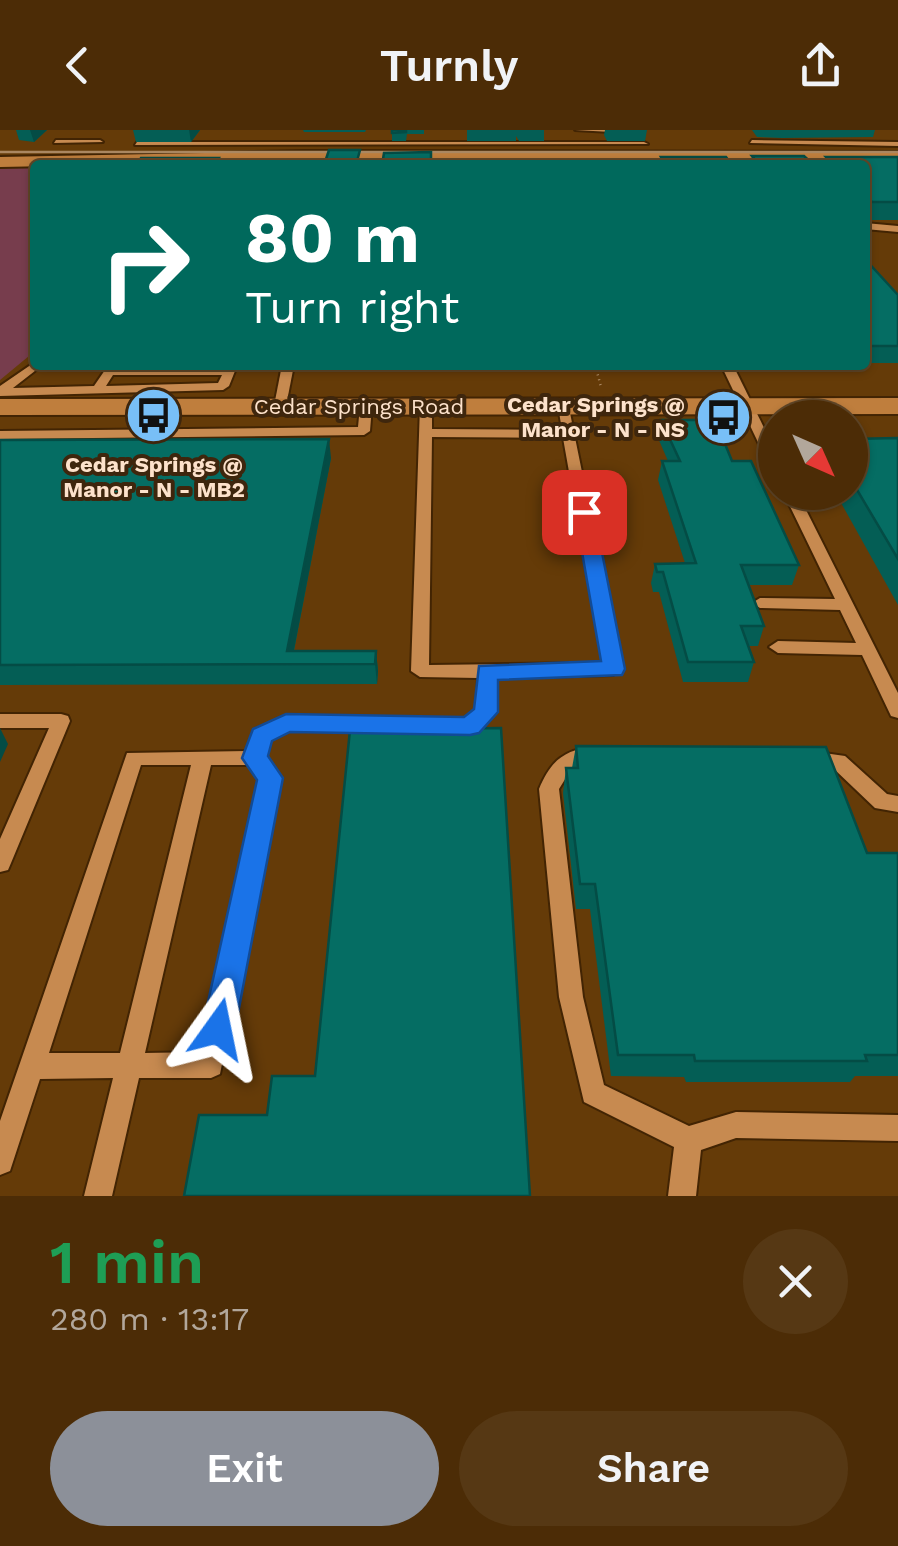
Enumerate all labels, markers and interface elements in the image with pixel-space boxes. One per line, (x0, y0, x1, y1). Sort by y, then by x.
icon: back (50, 38, 105, 93)
icon: share (793, 38, 848, 93)
text: Turnly (380, 39, 518, 92)
text: 80 m (245, 197, 420, 279)
icon: right (80, 200, 210, 330)
text: Turn right (245, 281, 459, 334)
bus stop icon: Cedar Springs @ Manor - N - MB2 (124, 386, 184, 446)
bus stop icon: Cedar Springs @ Manor - N - NS (694, 387, 754, 447)
place label: Cedar Springs @ Manor - N - NS (507, 392, 685, 442)
street label: Cedar Springs Road (254, 394, 464, 419)
north arrow (758, 400, 868, 510)
map controls (758, 400, 868, 510)
place label: Cedar Springs @ Manor - N - MB2 (63, 452, 245, 502)
pin (542, 470, 627, 555)
icon: arrive (557, 485, 612, 540)
position arrow (166, 977, 270, 1081)
text: 1 min (50, 1227, 204, 1298)
button: close (743, 1229, 848, 1334)
text: 280 m · 13:17 (50, 1300, 249, 1338)
button: Exit (50, 1411, 439, 1526)
button: Share (459, 1411, 848, 1526)

